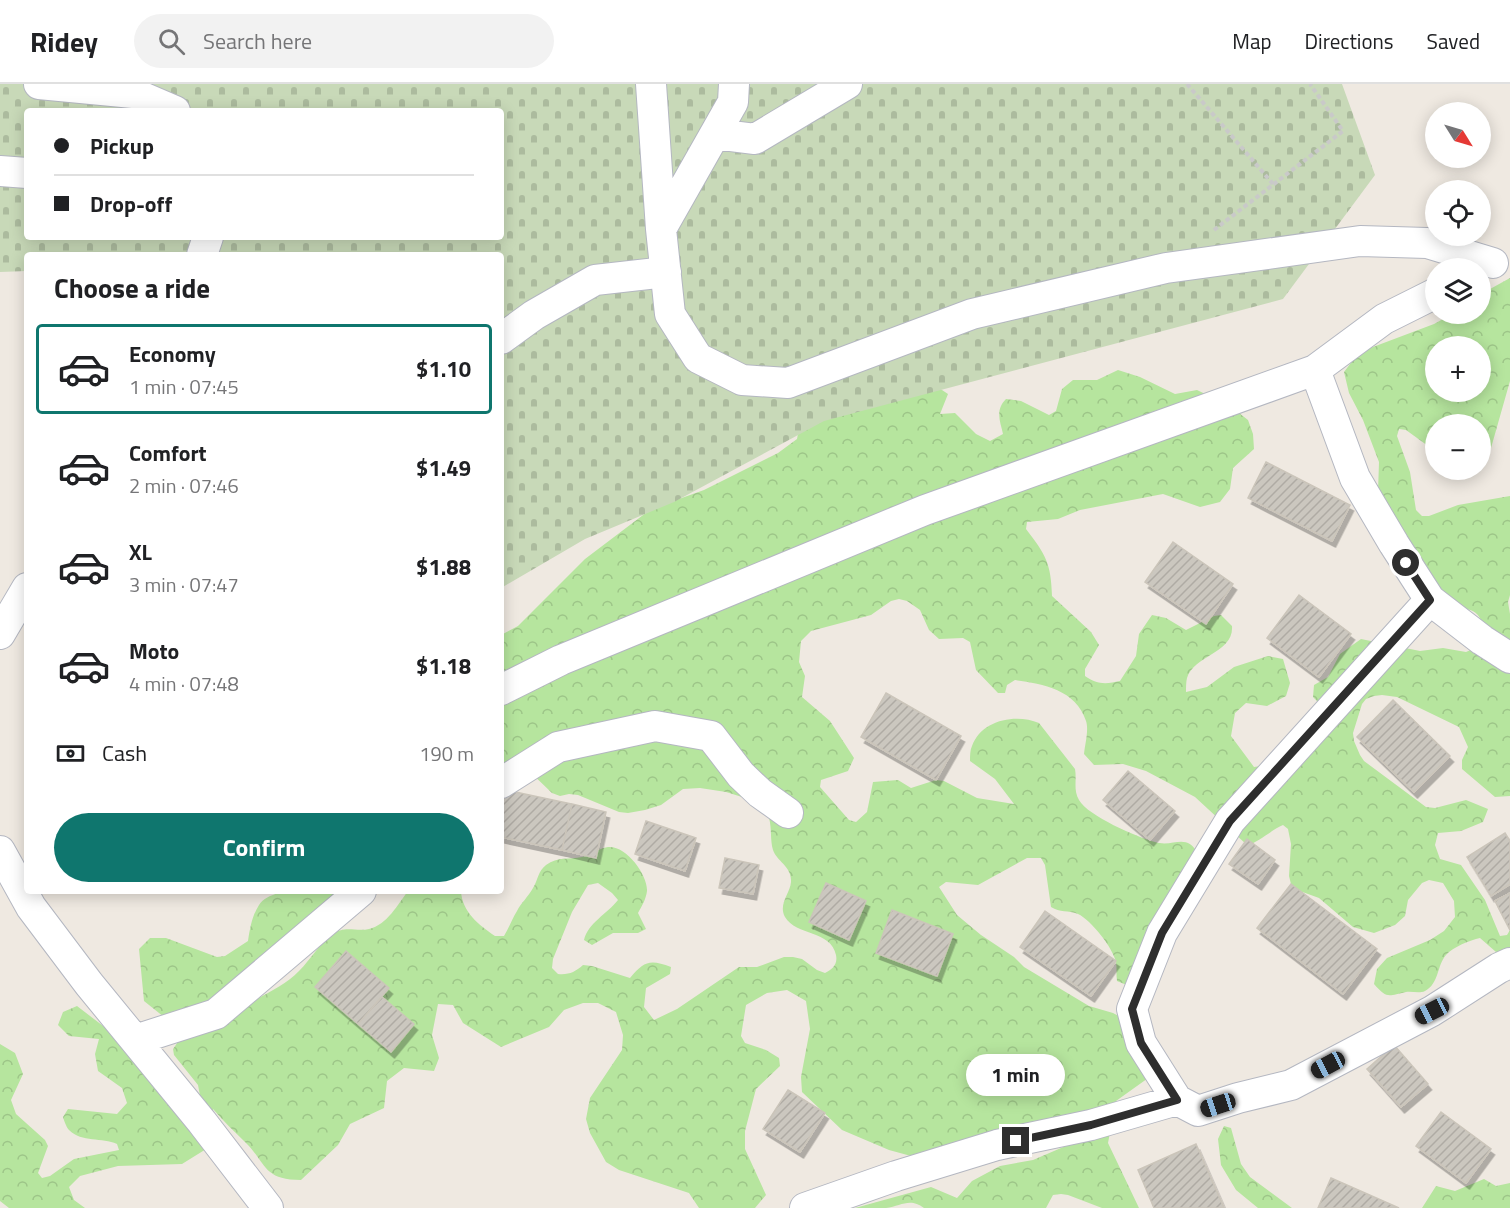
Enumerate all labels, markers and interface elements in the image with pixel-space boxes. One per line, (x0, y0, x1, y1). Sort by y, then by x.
search box (134, 14, 554, 68)
text: Ridey (30, 20, 98, 63)
text: Search here (203, 24, 312, 58)
icon: search (155, 25, 188, 58)
text: Map (1232, 25, 1272, 57)
text: Directions (1305, 25, 1394, 57)
text: Saved (1427, 25, 1480, 57)
north arrow (1425, 102, 1491, 168)
map controls (1425, 102, 1491, 480)
text: Pickup (90, 129, 154, 163)
button: locate (1425, 180, 1491, 246)
text: Drop-off (90, 187, 172, 221)
button: layers (1425, 258, 1491, 324)
text: Choose a ride (54, 267, 210, 308)
button: + (1425, 336, 1491, 402)
text: Economy (129, 337, 216, 371)
icon: car (57, 342, 111, 396)
text: $1.10 (416, 352, 471, 386)
text: 1 min · 07:45 (129, 371, 239, 402)
button: − (1425, 414, 1491, 480)
text: Comfort (129, 436, 207, 470)
icon: car (57, 441, 111, 495)
text: $1.49 (416, 451, 471, 485)
text: 2 min · 07:46 (129, 470, 239, 501)
text: XL (129, 535, 152, 569)
icon: car (57, 540, 111, 594)
route start (1392, 549, 1419, 576)
text: $1.88 (416, 550, 471, 584)
text: 3 min · 07:47 (129, 569, 239, 600)
text: Moto (129, 634, 179, 668)
icon: car (57, 639, 111, 693)
text: $1.18 (416, 649, 471, 683)
text: 4 min · 07:48 (129, 668, 239, 699)
text: Cash (102, 736, 147, 770)
icon: cash (54, 737, 87, 770)
text: 190 m (419, 738, 474, 769)
button: Confirm (54, 813, 474, 882)
car (1412, 995, 1452, 1027)
car (1308, 1049, 1348, 1081)
callout: 1 min (966, 1054, 1066, 1096)
text: 1 min (991, 1059, 1040, 1090)
car (1198, 1091, 1238, 1119)
route end (1002, 1127, 1029, 1154)

